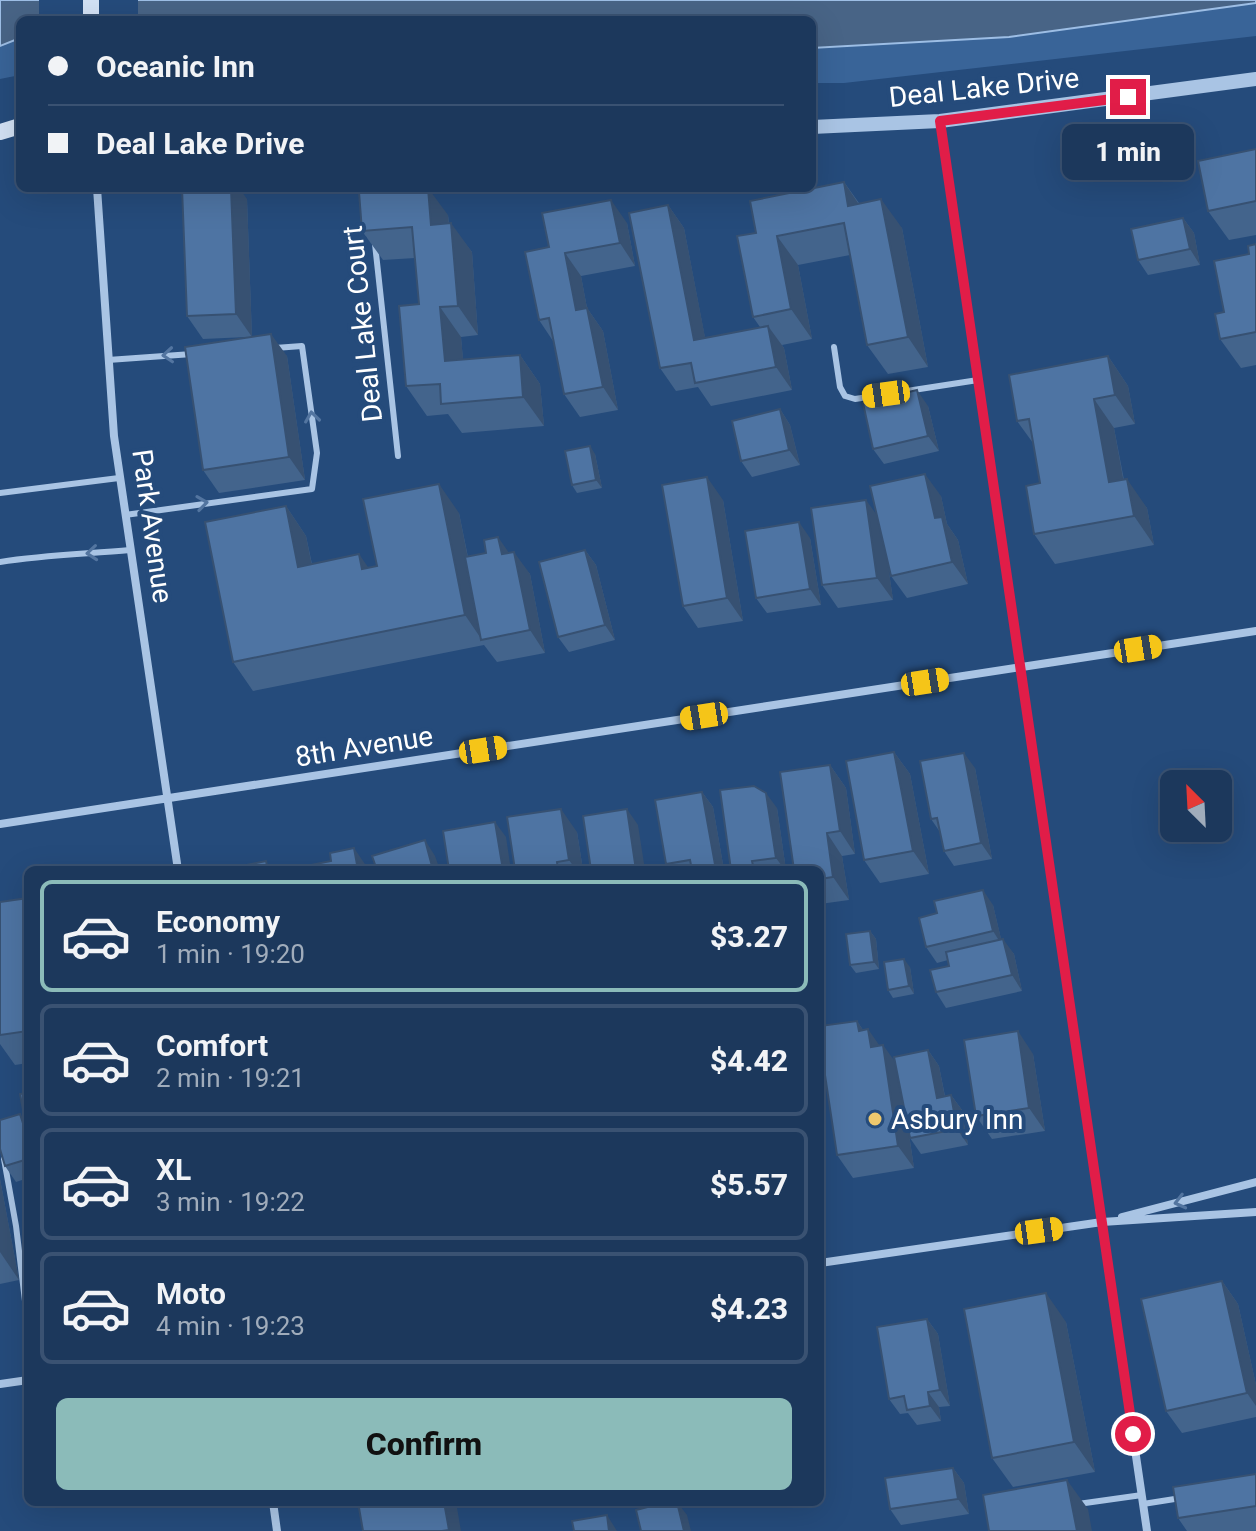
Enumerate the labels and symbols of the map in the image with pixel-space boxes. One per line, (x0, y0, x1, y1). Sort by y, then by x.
street label: Deal Lake Drive (887, 61, 1081, 114)
route end (1110, 79, 1146, 115)
callout: 1 min (1062, 125, 1194, 181)
street label: Deal Lake Court (336, 224, 389, 424)
one-way arrow (161, 346, 174, 363)
car (861, 379, 911, 409)
one-way arrow (304, 411, 321, 424)
street label: Park Avenue (125, 447, 180, 605)
one-way arrow (195, 495, 209, 512)
one-way arrow (85, 545, 98, 562)
car (1112, 633, 1164, 665)
car (899, 666, 951, 698)
car (678, 700, 730, 732)
street label: 8th Avenue (293, 719, 435, 774)
car (457, 734, 509, 766)
north arrow (1160, 770, 1232, 842)
place label: Asbury Inn (891, 1103, 1023, 1136)
marker: Asbury Inn (866, 1110, 884, 1128)
one-way arrow (1174, 1192, 1188, 1209)
car (1014, 1216, 1064, 1246)
route start (1115, 1416, 1151, 1452)

